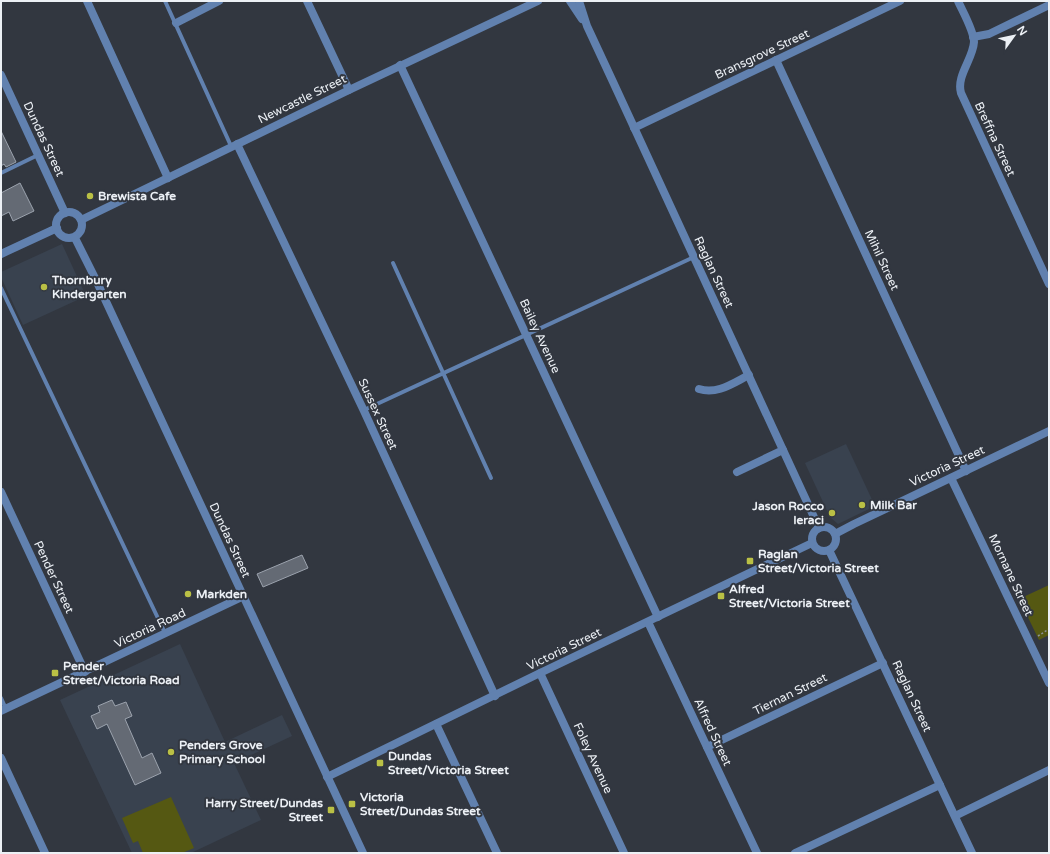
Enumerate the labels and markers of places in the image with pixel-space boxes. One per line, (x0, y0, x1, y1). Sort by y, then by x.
place label: Brewista Cafe (98, 189, 176, 203)
marker: Brewista Cafe (85, 191, 95, 201)
place label: Thornbury Kindergarten (51, 273, 127, 302)
marker: Thornbury Kindergarten (39, 282, 49, 292)
place label: Milk Bar (870, 498, 917, 512)
place label: Jason Rocco Ieraci (751, 499, 824, 527)
marker: Milk Bar (857, 500, 867, 510)
marker: Jason Rocco Ieraci (827, 508, 837, 518)
place label: Raglan Street/Victoria Street (758, 547, 879, 575)
marker: Raglan Street/Victoria Street (745, 556, 755, 566)
place label: Alfred Street/Victoria Street (729, 582, 850, 610)
place label: Markden (196, 587, 247, 601)
marker: Markden (183, 589, 193, 599)
marker: Alfred Street/Victoria Street (716, 591, 726, 601)
place label: Pender Street/Victoria Road (63, 659, 180, 687)
marker: Pender Street/Victoria Road (50, 668, 60, 678)
place label: Penders Grove Primary School (179, 738, 265, 767)
marker: Penders Grove Primary School (166, 747, 176, 757)
place label: Dundas Street/Victoria Street (388, 749, 509, 777)
marker: Dundas Street/Victoria Street (375, 758, 385, 768)
place label: Victoria Street/Dundas Street (360, 790, 481, 818)
place label: Harry Street/Dundas Street (205, 796, 323, 824)
marker: Victoria Street/Dundas Street (347, 799, 357, 809)
marker: Harry Street/Dundas Street (326, 805, 336, 815)

